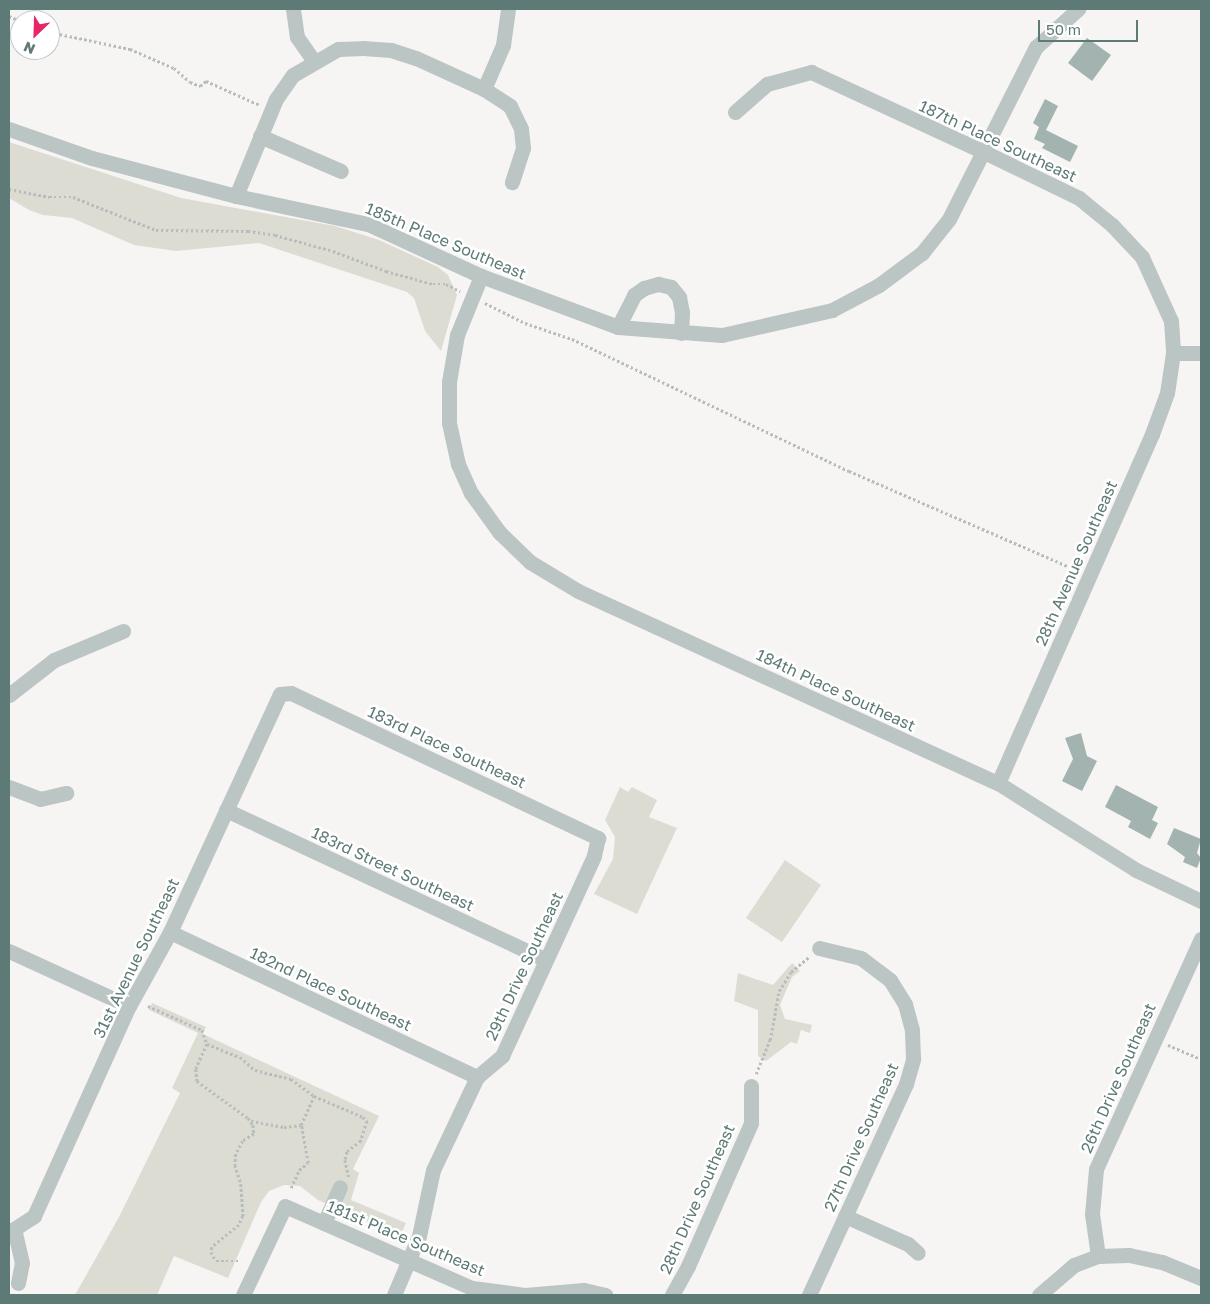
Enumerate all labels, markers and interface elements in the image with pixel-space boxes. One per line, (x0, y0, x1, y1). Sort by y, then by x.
north arrow (10, 10, 60, 60)
scale bar (1040, 10, 1140, 42)
text: 50 m (1046, 20, 1081, 38)
text: N (21, 38, 37, 58)
street label: 187th Place Southeast (916, 96, 1080, 186)
street label: 185th Place Southeast (363, 198, 529, 284)
street label: 28th Avenue Southeast (1031, 477, 1121, 649)
street label: 184th Place Southeast (753, 645, 919, 735)
street label: 183rd Place Southeast (365, 702, 529, 792)
street label: 183rd Street Southeast (309, 823, 477, 915)
street label: 31st Avenue Southeast (89, 875, 183, 1041)
street label: 29th Drive Southeast (481, 889, 567, 1043)
street label: 182nd Place Southeast (247, 943, 415, 1035)
street label: 26th Drive Southeast (1076, 1000, 1160, 1156)
street label: 27th Drive Southeast (820, 1060, 902, 1214)
street label: 28th Drive Southeast (655, 1121, 739, 1277)
street label: 181st Place Southeast (324, 1196, 488, 1280)

